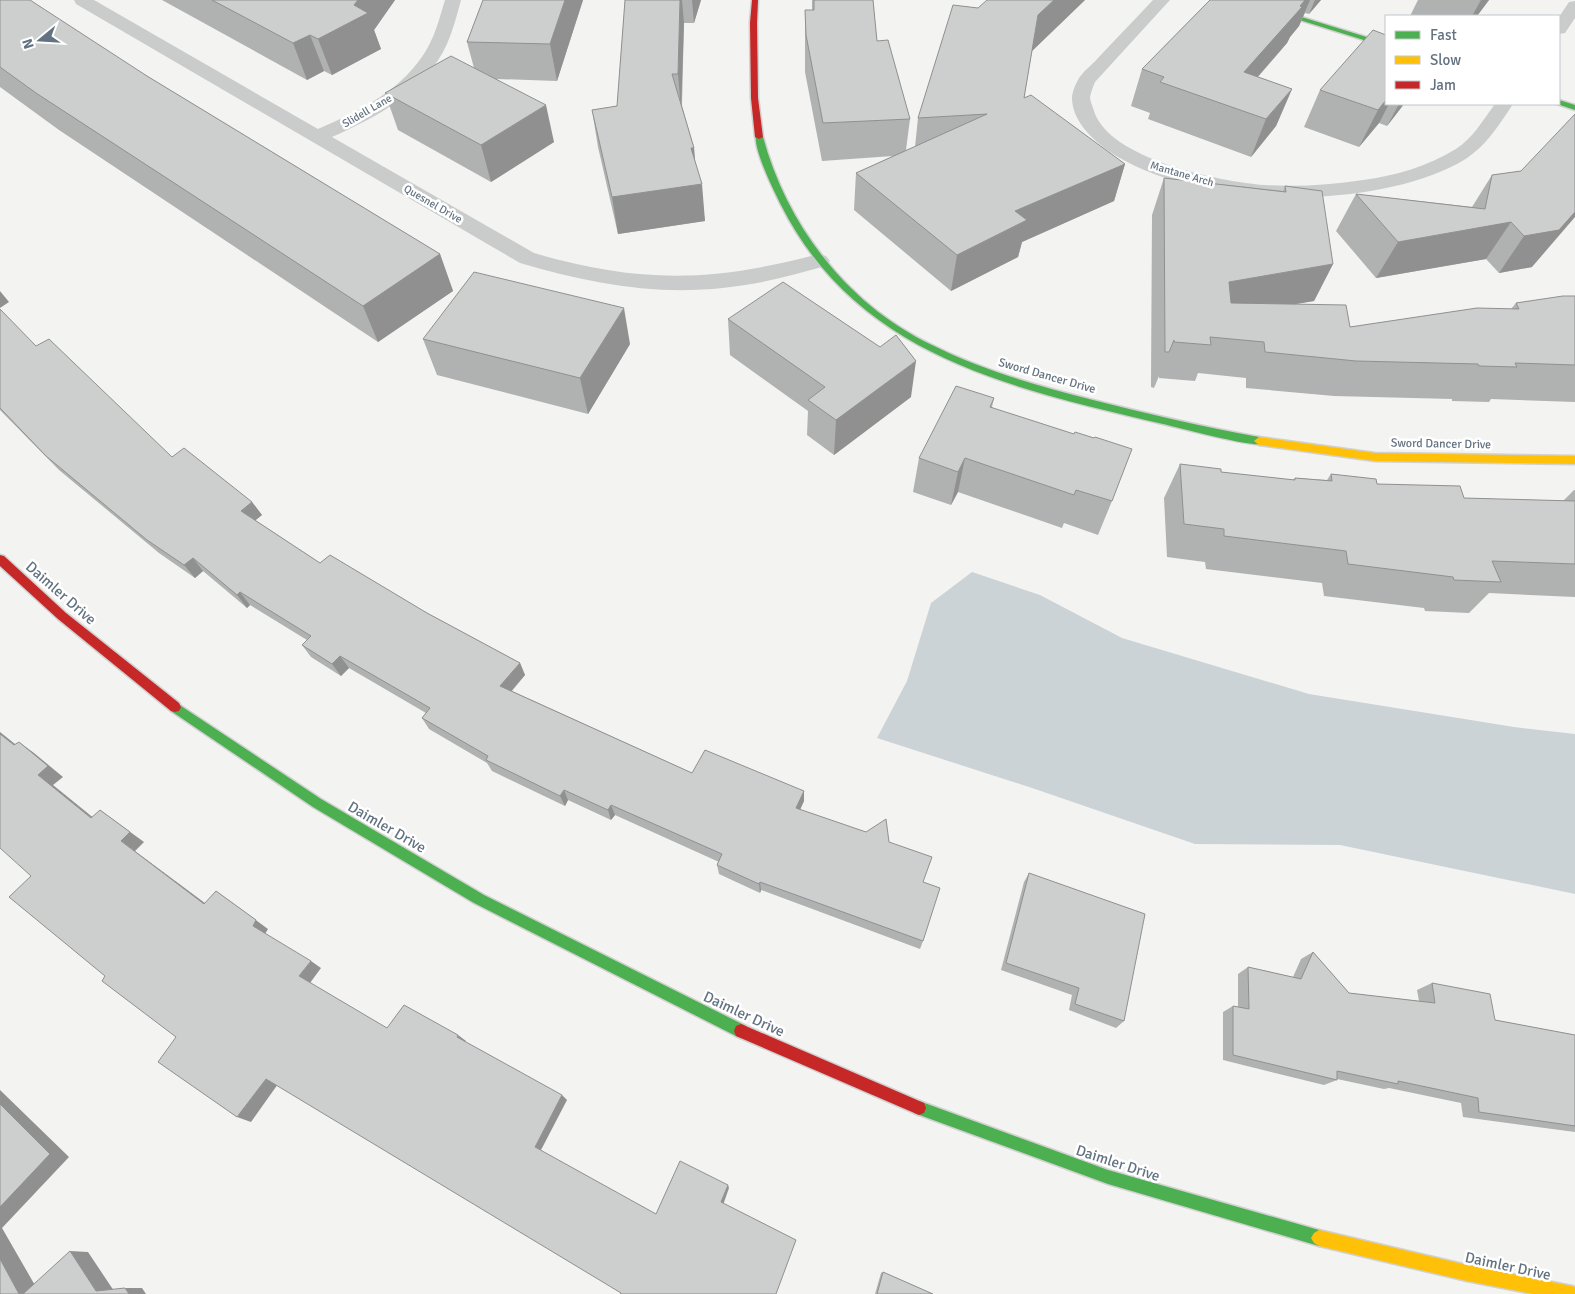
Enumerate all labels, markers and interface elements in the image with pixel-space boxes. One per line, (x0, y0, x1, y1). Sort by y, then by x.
north arrow (15, 15, 65, 65)
legend (1385, 15, 1560, 105)
text: Fast (1430, 26, 1457, 44)
text: N (19, 37, 38, 51)
text: Slow (1430, 51, 1461, 69)
text: Jam (1430, 76, 1456, 94)
street label: Slidell Lane (340, 92, 394, 130)
street label: Mantane Arch (1149, 159, 1215, 189)
street label: Quesnel Drive (402, 182, 464, 226)
street label: Sword Dancer Drive (997, 355, 1097, 397)
street label: Sword Dancer Drive (1391, 436, 1491, 452)
street label: Daimler Drive (22, 558, 100, 628)
street label: Daimler Drive (345, 797, 429, 857)
street label: Daimler Drive (701, 987, 787, 1041)
street label: Daimler Drive (1074, 1141, 1162, 1185)
street label: Daimler Drive (1463, 1248, 1553, 1284)

